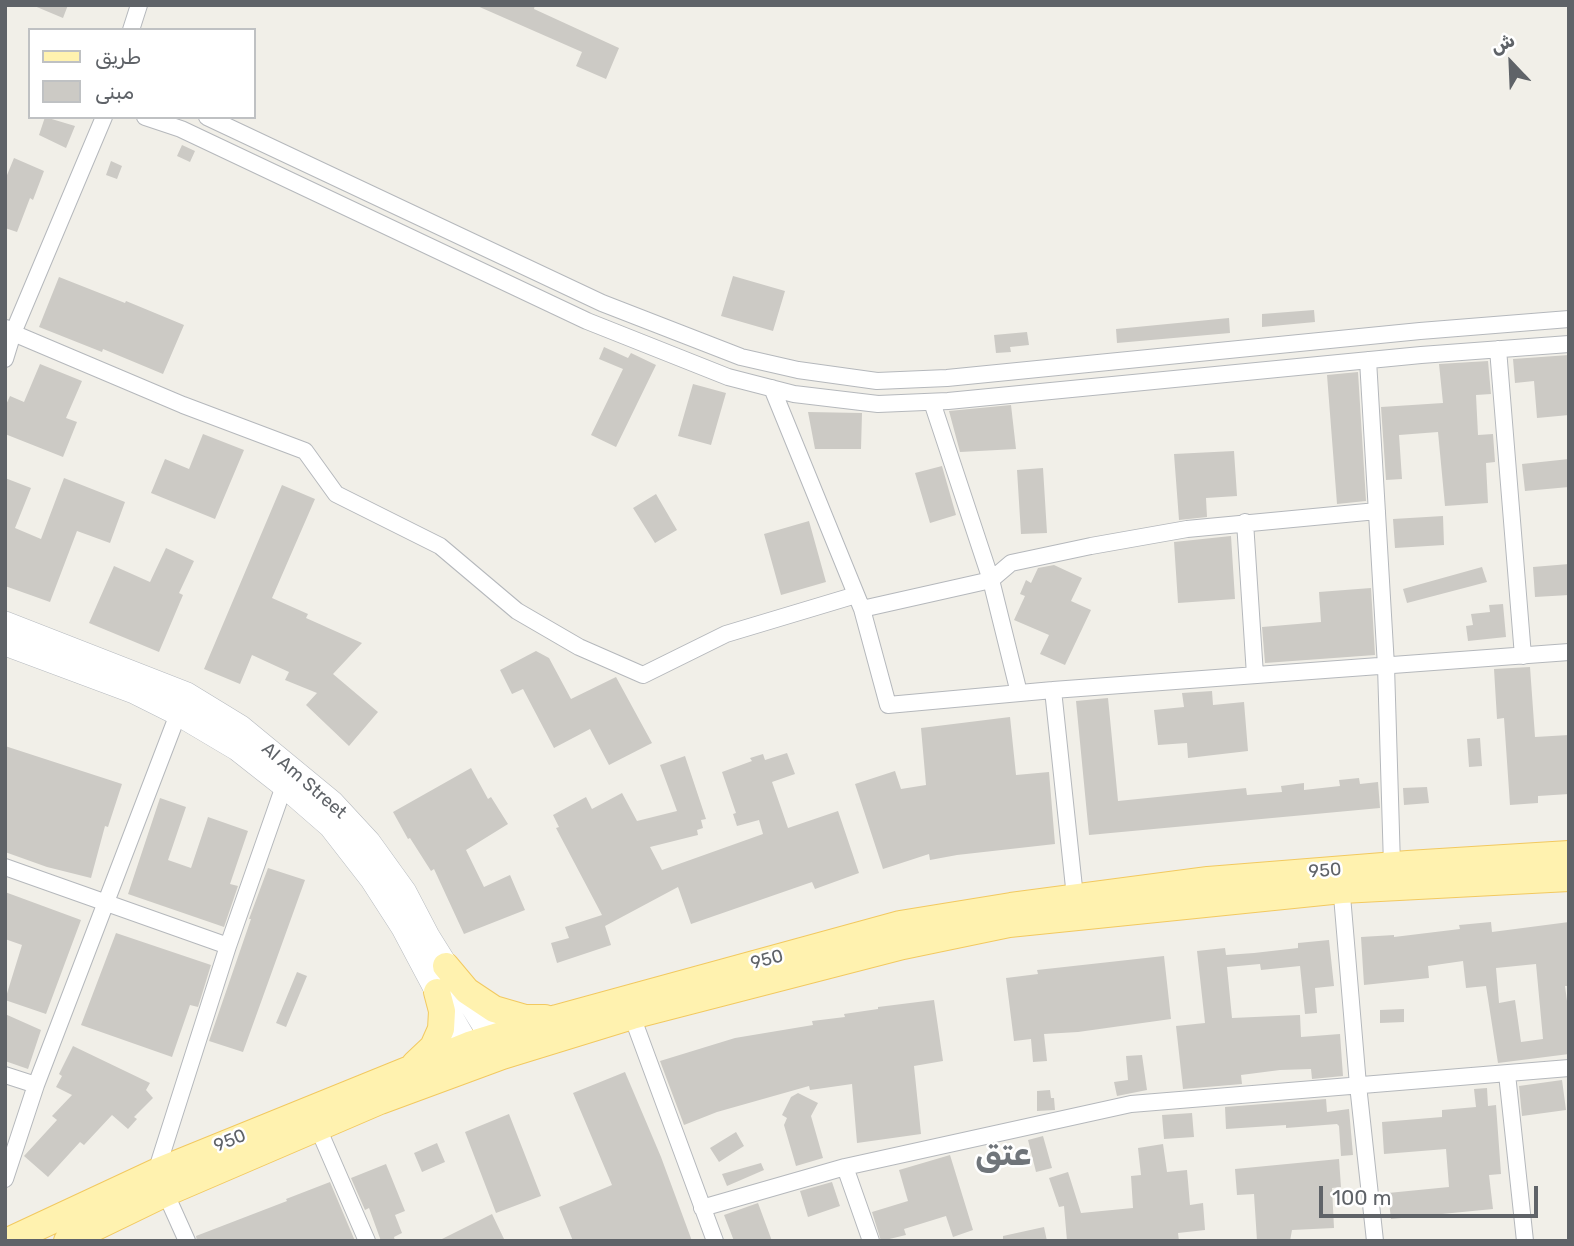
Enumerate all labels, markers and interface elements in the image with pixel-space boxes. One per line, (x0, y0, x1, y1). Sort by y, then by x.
legend (28, 28, 256, 119)
north arrow (1476, 28, 1546, 98)
text: ش (1487, 28, 1518, 59)
text: طريق (95, 44, 141, 69)
text: مبنى (95, 79, 134, 104)
street label: Al Am Street (257, 738, 351, 824)
street label: 950 (1308, 859, 1342, 883)
street label: 950 (748, 945, 786, 975)
street label: 950 (211, 1125, 249, 1157)
district label: عتق (975, 1137, 1031, 1175)
scale bar (1322, 1172, 1541, 1216)
text: 100 m (1332, 1185, 1391, 1210)

